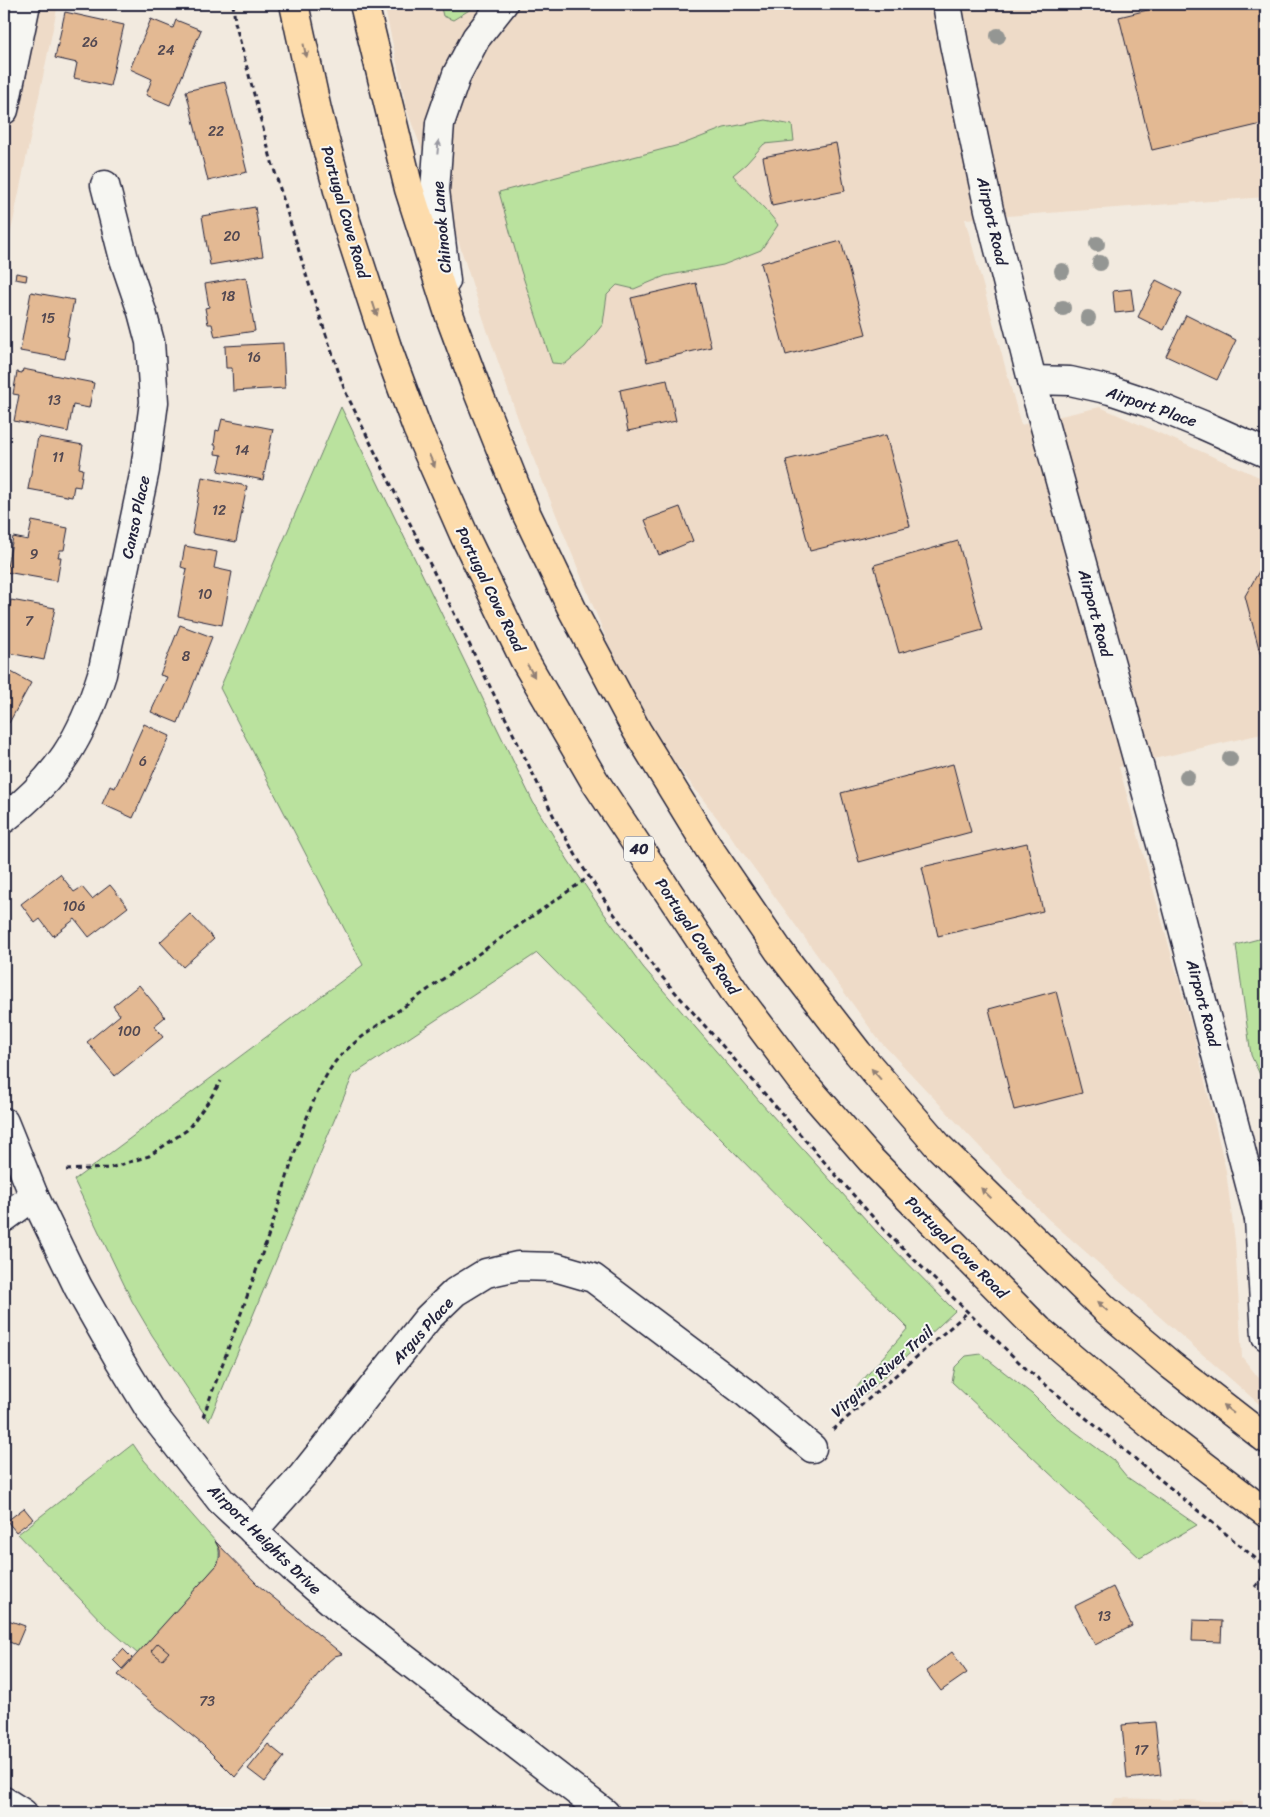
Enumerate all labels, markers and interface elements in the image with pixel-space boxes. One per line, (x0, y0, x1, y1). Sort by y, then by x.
house number: 26 (82, 30, 98, 55)
house number: 24 (158, 38, 175, 63)
one-way arrow (301, 44, 309, 60)
house number: 22 (208, 119, 224, 144)
one-way arrow (434, 139, 442, 155)
street label: Portugal Cove Road (313, 142, 379, 283)
street label: Airport Road (968, 173, 1017, 270)
street label: Chinook Lane (423, 180, 460, 274)
house number: 20 (224, 224, 241, 249)
house number: 18 (221, 284, 236, 309)
one-way arrow (372, 302, 379, 317)
house number: 15 (41, 306, 56, 331)
house number: 16 (247, 345, 261, 370)
street label: Airport Place (1102, 377, 1201, 436)
house number: 13 (47, 388, 61, 413)
house number: 14 (235, 438, 250, 463)
house number: 11 (52, 445, 64, 470)
one-way arrow (428, 454, 436, 469)
street label: Canso Place (113, 473, 158, 561)
house number: 12 (212, 498, 226, 523)
street label: Portugal Cove Road (448, 521, 534, 658)
house number: 9 (30, 542, 39, 567)
street label: Airport Road (1070, 565, 1122, 662)
house number: 10 (198, 582, 213, 607)
house number: 7 (25, 609, 34, 634)
house number: 8 (182, 644, 191, 669)
one-way arrow (527, 665, 536, 678)
house number: 6 (139, 749, 147, 774)
road number: 40 (624, 836, 654, 862)
street label: Portugal Cove Road (647, 871, 749, 1002)
house number: 106 (63, 894, 85, 919)
street label: Airport Road (1178, 955, 1230, 1052)
house number: 100 (117, 1019, 141, 1044)
one-way arrow (870, 1067, 881, 1080)
one-way arrow (980, 1187, 992, 1199)
street label: Portugal Cove Road (898, 1189, 1016, 1307)
street label: Argus Place (383, 1290, 461, 1371)
one-way arrow (1097, 1300, 1109, 1312)
street label: Virginia River Trail (824, 1318, 941, 1425)
one-way arrow (1222, 1404, 1235, 1415)
street label: Airport Heights Drive (200, 1476, 329, 1602)
house number: 13 (1097, 1604, 1111, 1629)
house number: 73 (199, 1689, 215, 1714)
house number: 17 (1134, 1738, 1149, 1763)

